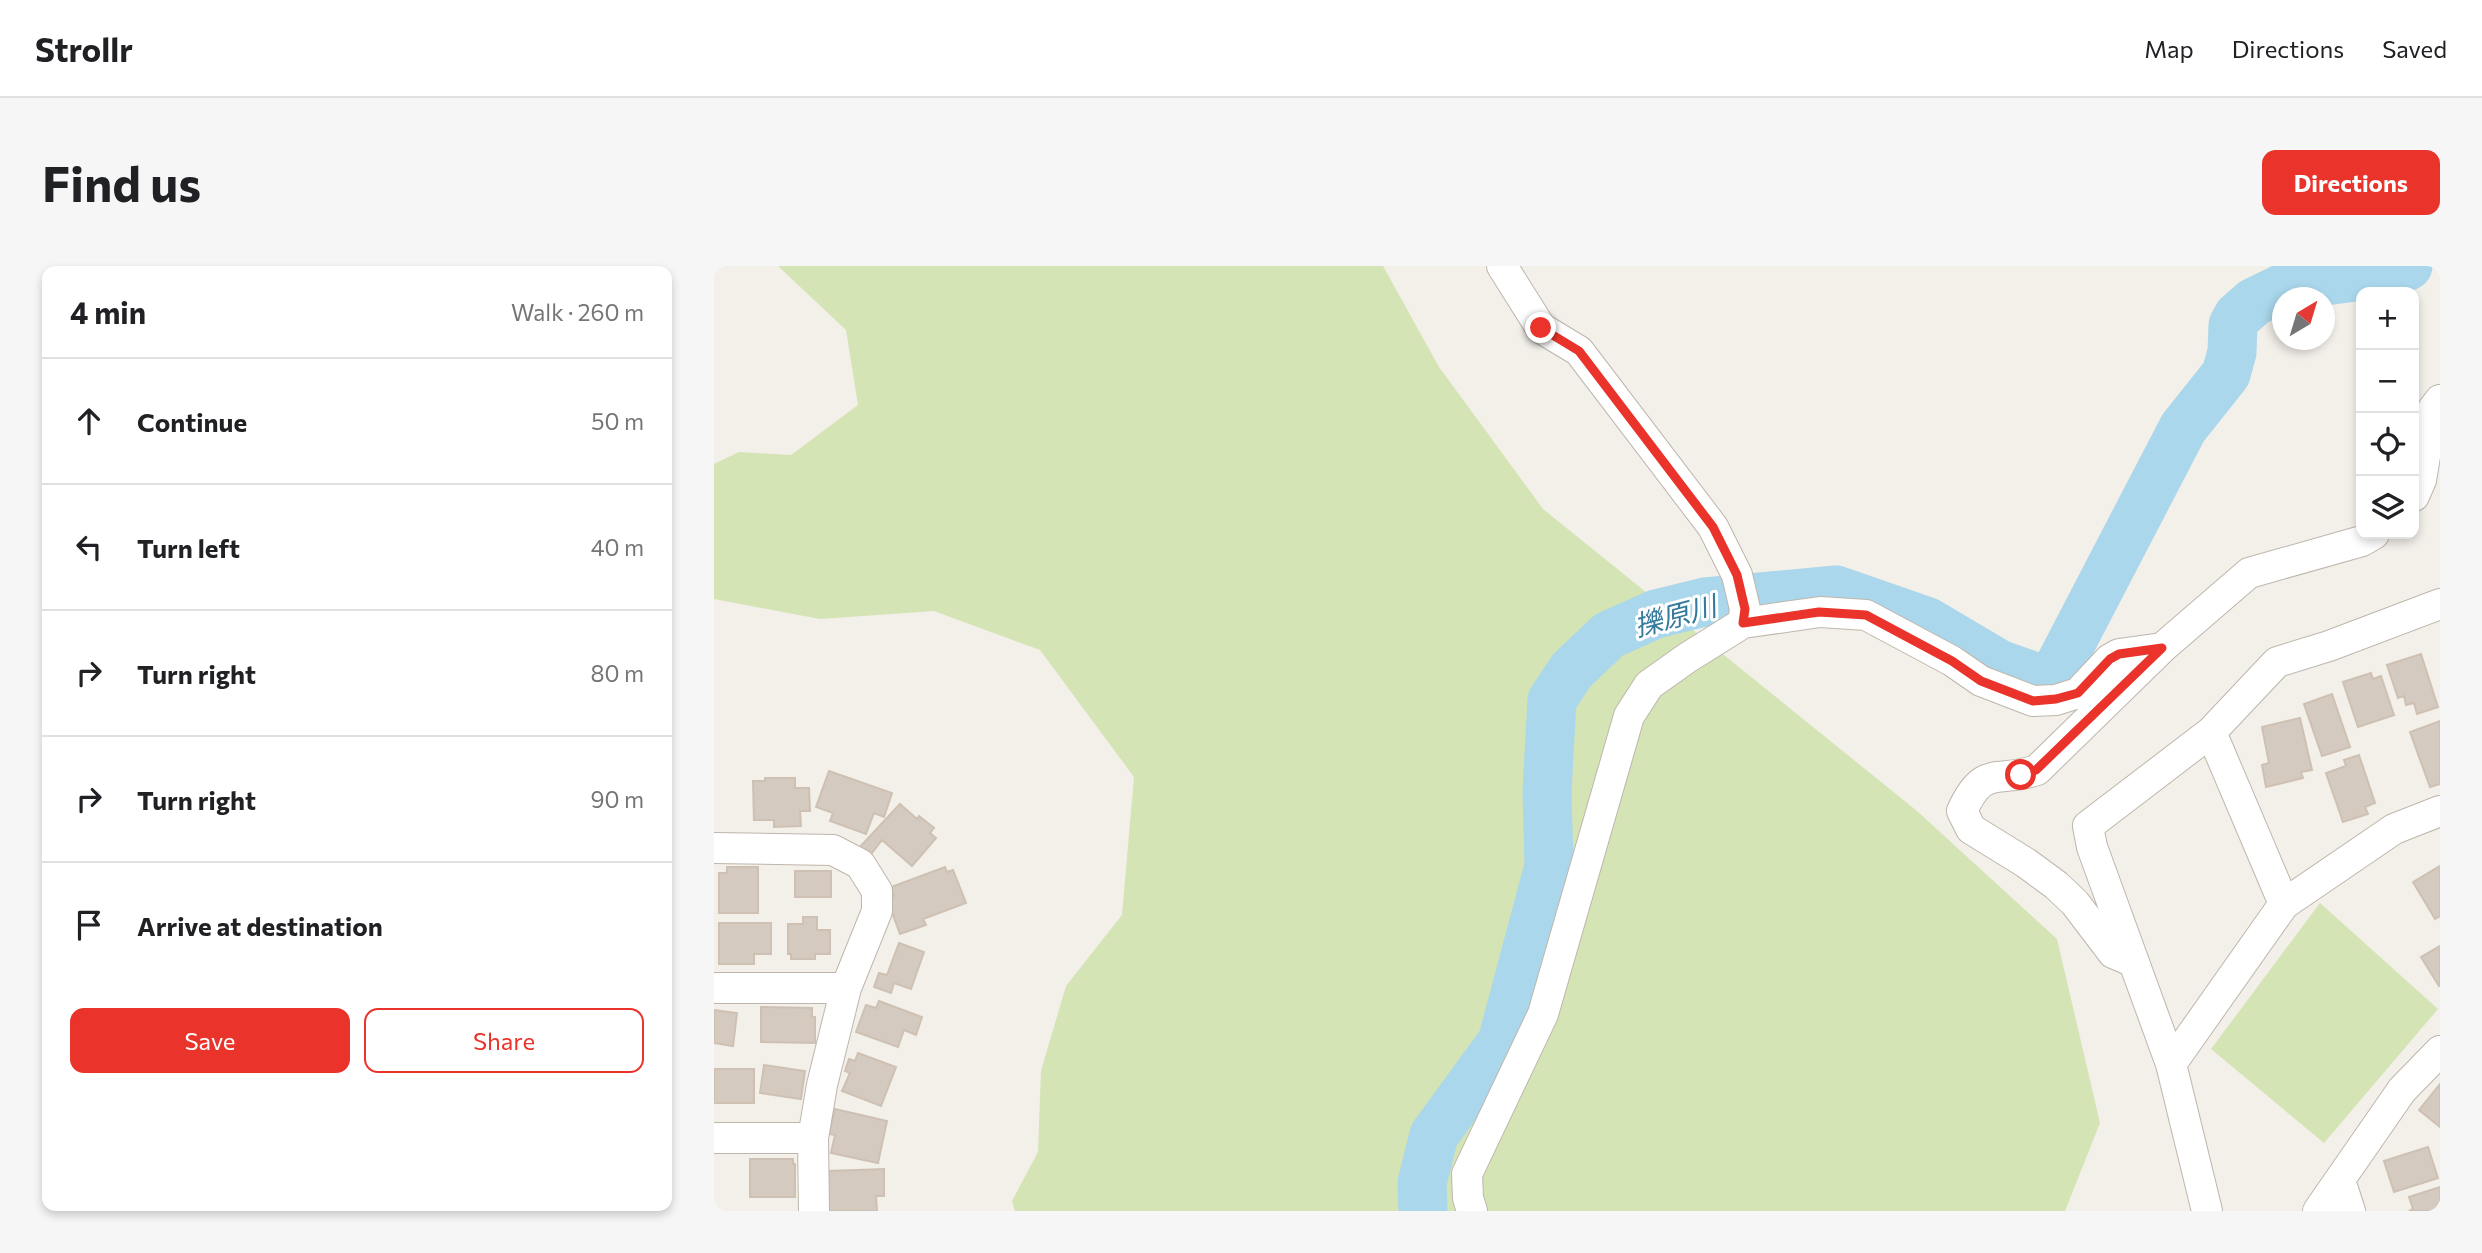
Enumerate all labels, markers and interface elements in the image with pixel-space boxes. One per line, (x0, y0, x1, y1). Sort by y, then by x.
text: Strollr (35, 28, 133, 69)
text: Map (2144, 34, 2194, 63)
text: Directions (2232, 34, 2344, 63)
text: Saved (2382, 34, 2447, 63)
button: Directions (2262, 150, 2440, 215)
text: Find us (42, 152, 201, 212)
north arrow (2272, 287, 2335, 350)
map controls (2356, 287, 2419, 539)
button: + (2356, 287, 2419, 350)
text: 4 min (70, 293, 146, 330)
text: Walk · 260 m (511, 298, 644, 326)
route end (1525, 312, 1556, 343)
button: − (2356, 350, 2419, 413)
icon: ahead (70, 402, 108, 440)
text: Continue (137, 406, 247, 437)
text: 50 m (591, 407, 644, 435)
button: locate (2356, 413, 2419, 476)
button: layers (2356, 476, 2419, 539)
icon: left (70, 528, 108, 566)
text: Turn left (137, 532, 240, 563)
text: 40 m (591, 533, 644, 561)
water label: 擽原川 (1630, 587, 1723, 642)
icon: right (70, 654, 108, 692)
text: Turn right (137, 658, 256, 689)
text: 80 m (591, 659, 644, 687)
route start (2005, 759, 2036, 790)
icon: right (70, 780, 108, 818)
text: Turn right (137, 784, 256, 815)
text: 90 m (591, 785, 644, 813)
icon: arrive (70, 906, 108, 944)
text: Arrive at destination (137, 910, 383, 941)
button: Save (70, 1008, 350, 1073)
button: Share (364, 1008, 644, 1073)

